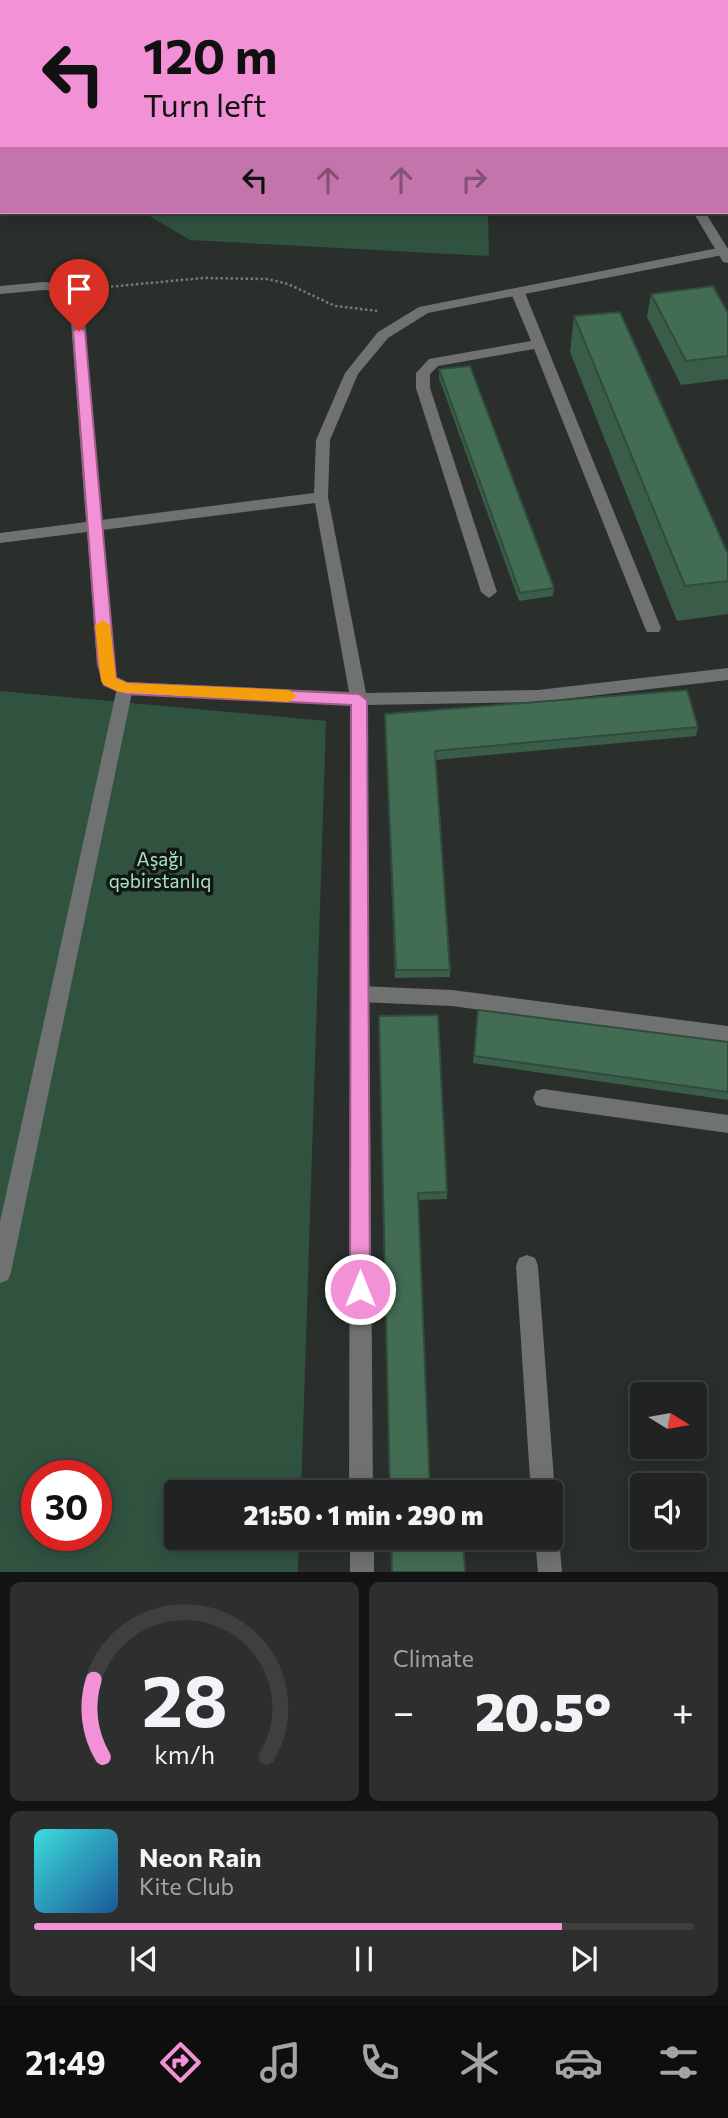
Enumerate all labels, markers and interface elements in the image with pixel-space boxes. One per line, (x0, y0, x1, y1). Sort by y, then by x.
text: 120 m (143, 24, 277, 84)
icon: left (28, 28, 119, 119)
text: Turn left (143, 84, 267, 124)
icon: left (236, 161, 274, 199)
icon: ahead (309, 161, 347, 199)
icon: ahead (382, 161, 420, 199)
icon: right (455, 161, 493, 199)
pin (49, 259, 109, 331)
icon: arrive (60, 270, 98, 308)
park label: Aşağı qəbirstanlıq (109, 847, 211, 892)
position arrow (323, 1252, 397, 1326)
north arrow (630, 1382, 707, 1460)
map controls (630, 1382, 707, 1550)
speed limit sign: 30 (21, 1460, 112, 1551)
button: sound (630, 1473, 707, 1550)
text: 21:50 · 1 min · 290 m (243, 1499, 484, 1530)
text: Climate (393, 1644, 474, 1672)
text: 28 (142, 1654, 228, 1743)
text: 20.5° (475, 1678, 611, 1742)
text: − (393, 1687, 415, 1734)
text: + (672, 1687, 694, 1734)
text: km/h (154, 1739, 215, 1769)
text: Neon Rain (139, 1841, 262, 1872)
text: Kite Club (139, 1872, 234, 1900)
icon: previous (125, 1940, 163, 1978)
icon: pause (345, 1940, 383, 1978)
icon: next (565, 1940, 603, 1978)
icon: directions (156, 2038, 205, 2087)
icon: music (256, 2038, 305, 2087)
icon: phone (355, 2038, 404, 2087)
icon: climate (455, 2038, 504, 2087)
icon: car (554, 2038, 603, 2087)
icon: filters (654, 2038, 703, 2087)
text: 21:49 (25, 2042, 106, 2082)

